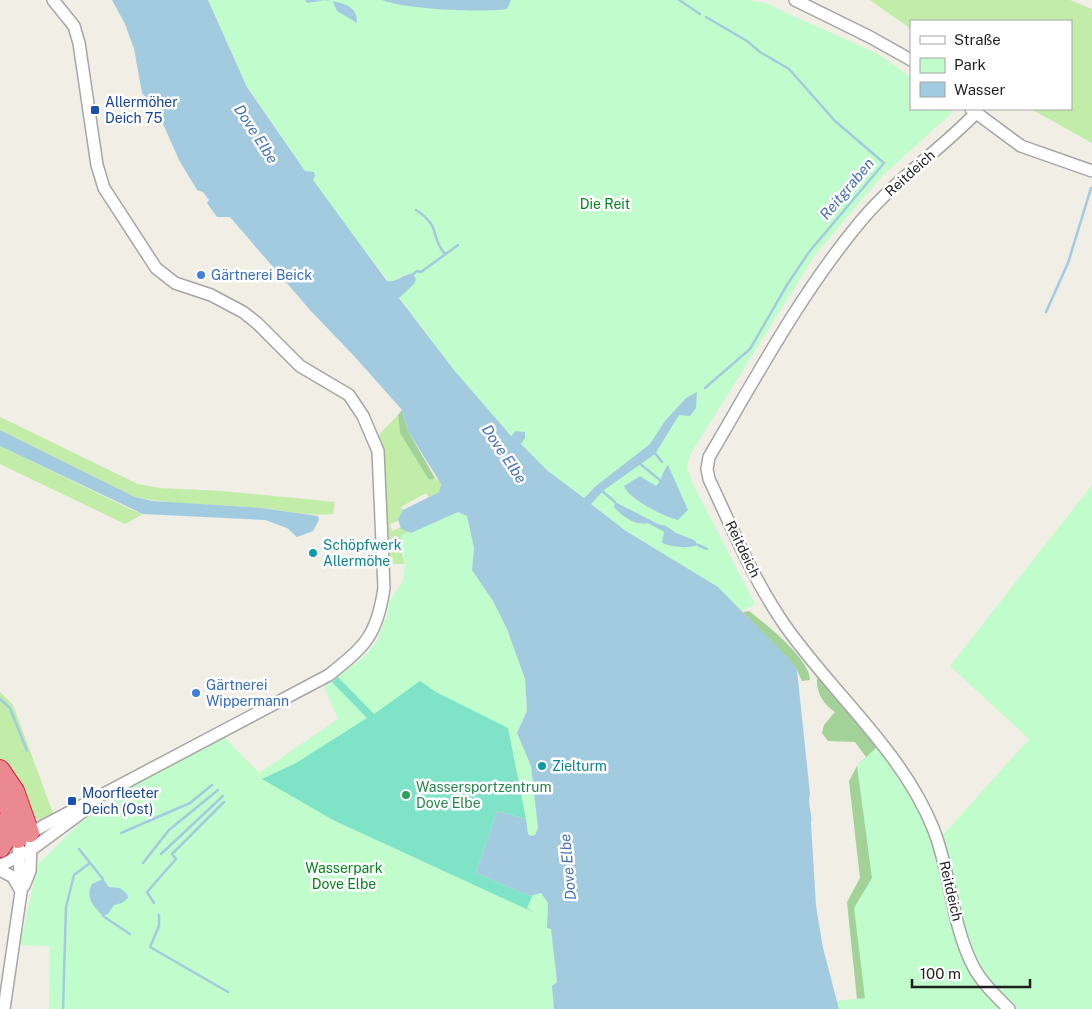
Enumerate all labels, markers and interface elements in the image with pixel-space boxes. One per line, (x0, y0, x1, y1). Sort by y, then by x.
legend (910, 20, 1072, 110)
text: Straße (954, 31, 1001, 48)
text: Park (954, 56, 986, 73)
text: Wasser (954, 81, 1006, 98)
place label: Allermöher Deich 75 (105, 94, 178, 126)
water label: Dove Elbe (231, 101, 282, 166)
marker: Allermöher Deich 75 (89, 104, 101, 116)
street label: Reitdeich (882, 147, 938, 199)
water label: Reitgraben (816, 155, 877, 223)
park label: Die Reit (580, 196, 630, 212)
place label: Gärtnerei Beick (211, 267, 312, 283)
marker: Gärtnerei Beick (195, 269, 207, 281)
water label: Dove Elbe (479, 421, 530, 486)
street label: Reitdeich (722, 518, 764, 580)
place label: Schöpfwerk Allermöhe (323, 537, 402, 569)
marker: Schöpfwerk Allermöhe (307, 547, 319, 559)
place label: Gärtnerei Wippermann (206, 677, 289, 709)
marker: Gärtnerei Wippermann (190, 687, 202, 699)
place label: Zielturm (552, 758, 607, 774)
marker: Zielturm (536, 760, 548, 772)
place label: Wassersportzentrum Dove Elbe (416, 779, 552, 811)
place label: Moorfleeter Deich (Ost) (82, 785, 159, 817)
marker: Wassersportzentrum Dove Elbe (400, 789, 412, 801)
marker: Moorfleeter Deich (Ost) (66, 795, 78, 807)
water label: Dove Elbe (556, 833, 579, 901)
street label: Reitdeich (936, 859, 966, 923)
park label: Wasserpark Dove Elbe (305, 860, 383, 892)
scale bar (912, 956, 1030, 988)
text: 100 m (920, 965, 961, 982)

